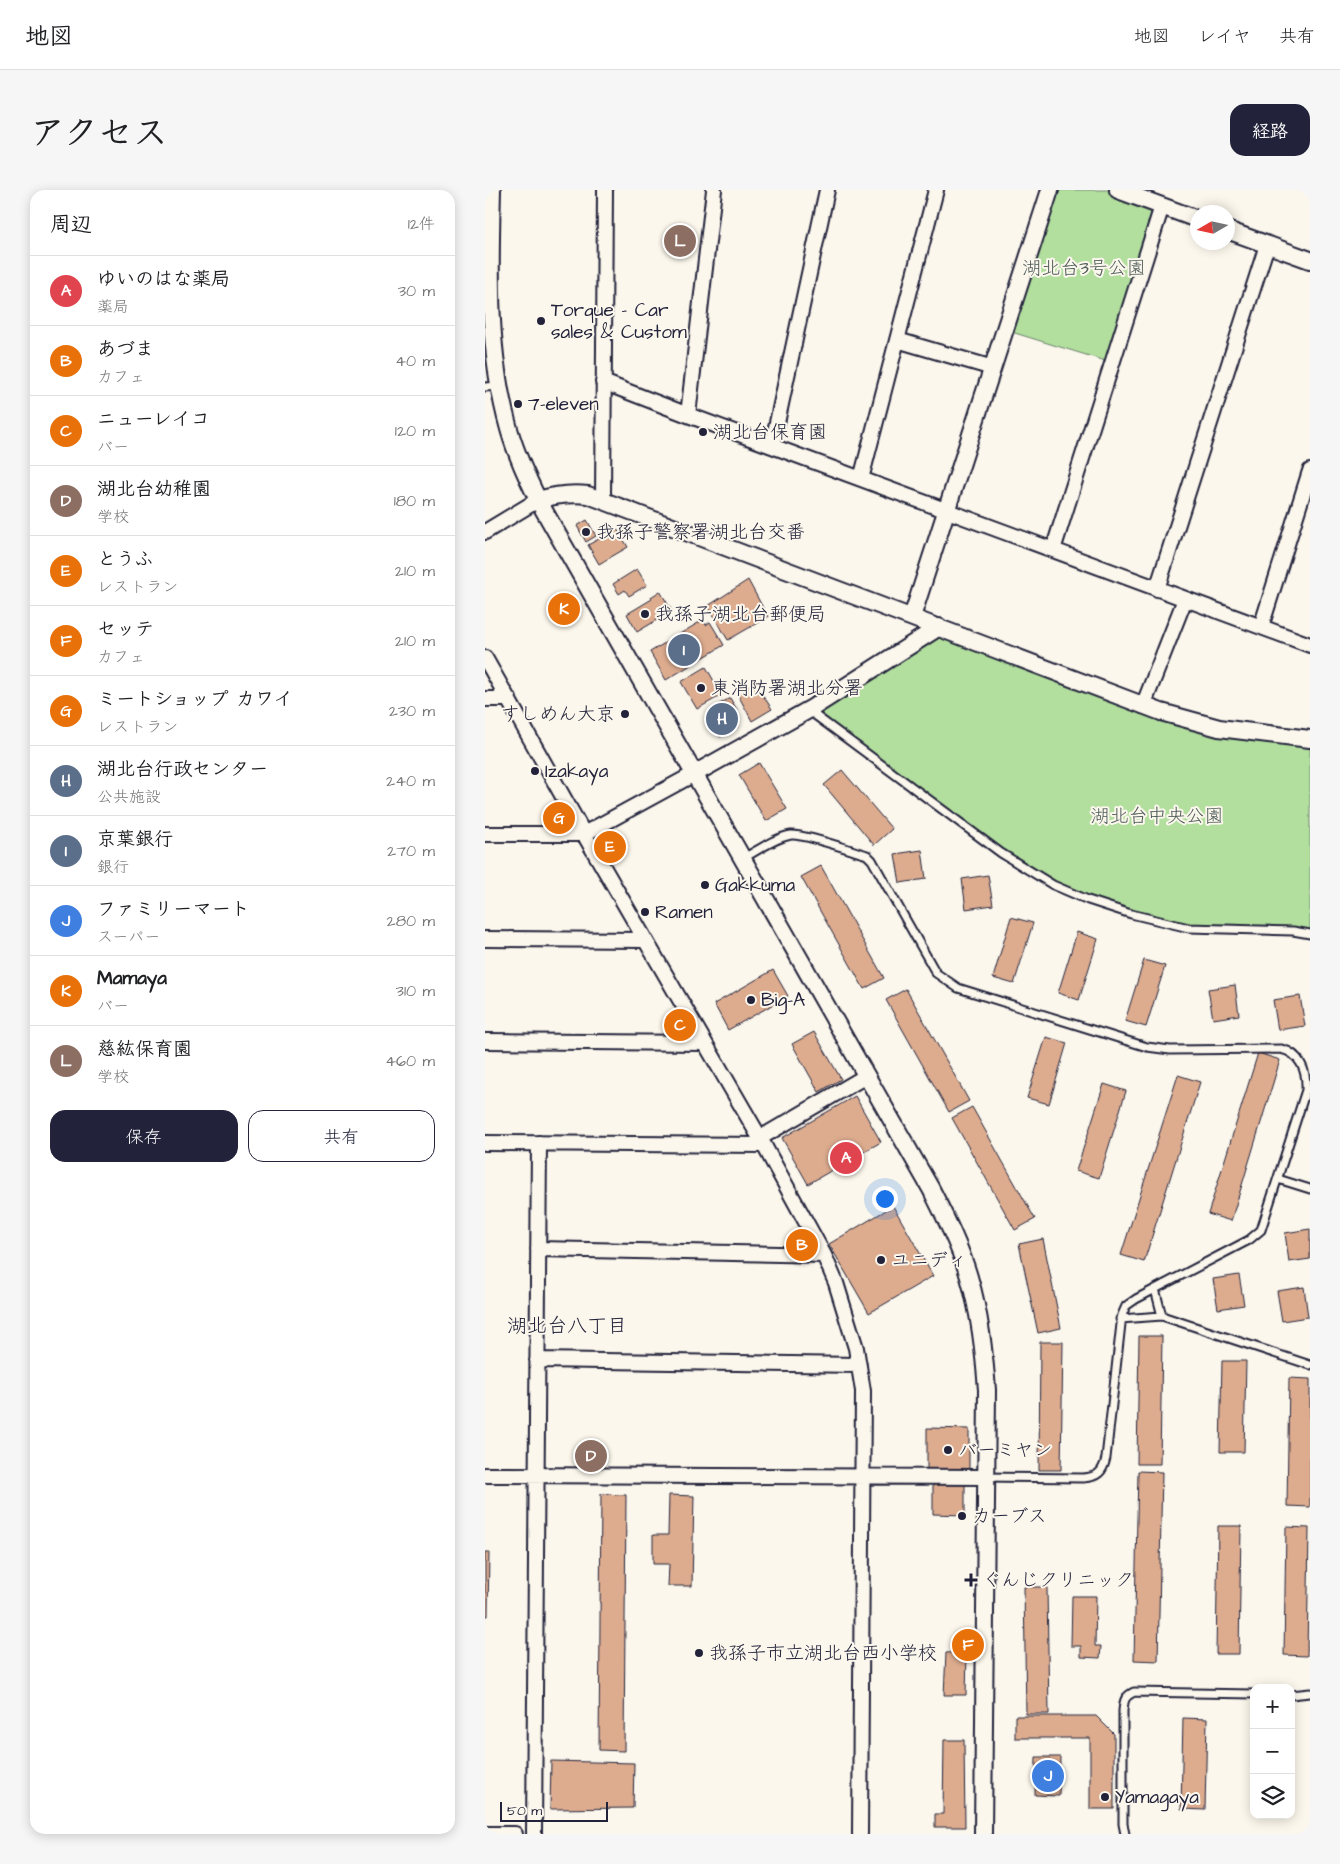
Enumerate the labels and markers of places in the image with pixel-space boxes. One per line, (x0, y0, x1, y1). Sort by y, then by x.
pin: L (664, 222, 696, 260)
place label: Torque - Car sales & Custom (551, 297, 687, 346)
marker: Torque - Car sales & Custom (535, 315, 547, 327)
place label: 7-eleven (528, 391, 599, 418)
marker: 7-eleven (512, 398, 524, 410)
place label: 湖北台保育園 (713, 419, 827, 446)
marker: 湖北台保育園 (697, 426, 709, 438)
place label: 我孫子警察署湖北台交番 (596, 519, 805, 546)
marker: 我孫子警察署湖北台交番 (580, 526, 592, 538)
pin: K (548, 590, 580, 628)
place label: 我孫子湖北台郵便局 (655, 601, 826, 628)
marker: 我孫子湖北台郵便局 (639, 608, 651, 620)
pin: I (668, 631, 700, 669)
place label: 東消防署湖北分署 (711, 675, 863, 702)
marker: 東消防署湖北分署 (695, 682, 707, 694)
pin: H (706, 700, 738, 738)
place label: すしめん大京 (501, 701, 615, 728)
marker: すしめん大京 (619, 708, 631, 720)
place label: Izakaya (545, 758, 609, 786)
marker: Izakaya (529, 765, 541, 777)
pin: G (543, 799, 575, 837)
pin: E (594, 828, 626, 866)
place label: Gakkuma (715, 872, 796, 899)
marker: Gakkuma (699, 879, 711, 891)
place label: Ramen (655, 899, 713, 926)
marker: Ramen (639, 906, 651, 918)
place label: Big-A (761, 987, 805, 1015)
marker: Big-A (745, 994, 757, 1006)
pin: C (664, 1006, 696, 1044)
pin: A (830, 1139, 862, 1177)
pin: B (786, 1226, 818, 1264)
place label: ユニディ (891, 1247, 967, 1274)
marker: ユニディ (875, 1254, 887, 1266)
pin: D (575, 1437, 607, 1475)
place label: バーミヤン (958, 1437, 1053, 1464)
marker: バーミヤン (942, 1444, 954, 1456)
place label: カーブス (972, 1503, 1047, 1530)
marker: カーブス (956, 1510, 968, 1522)
place label: ぐんじクリニック (982, 1567, 1134, 1594)
marker: ぐんじクリニック (964, 1573, 978, 1587)
pin: F (952, 1626, 984, 1664)
place label: 我孫子市立湖北台西小学校 (709, 1640, 937, 1667)
marker: 我孫子市立湖北台西小学校 (693, 1647, 705, 1659)
pin: J (1032, 1757, 1064, 1795)
place label: Yamagaya (1115, 1784, 1199, 1812)
marker: Yamagaya (1099, 1791, 1111, 1803)

